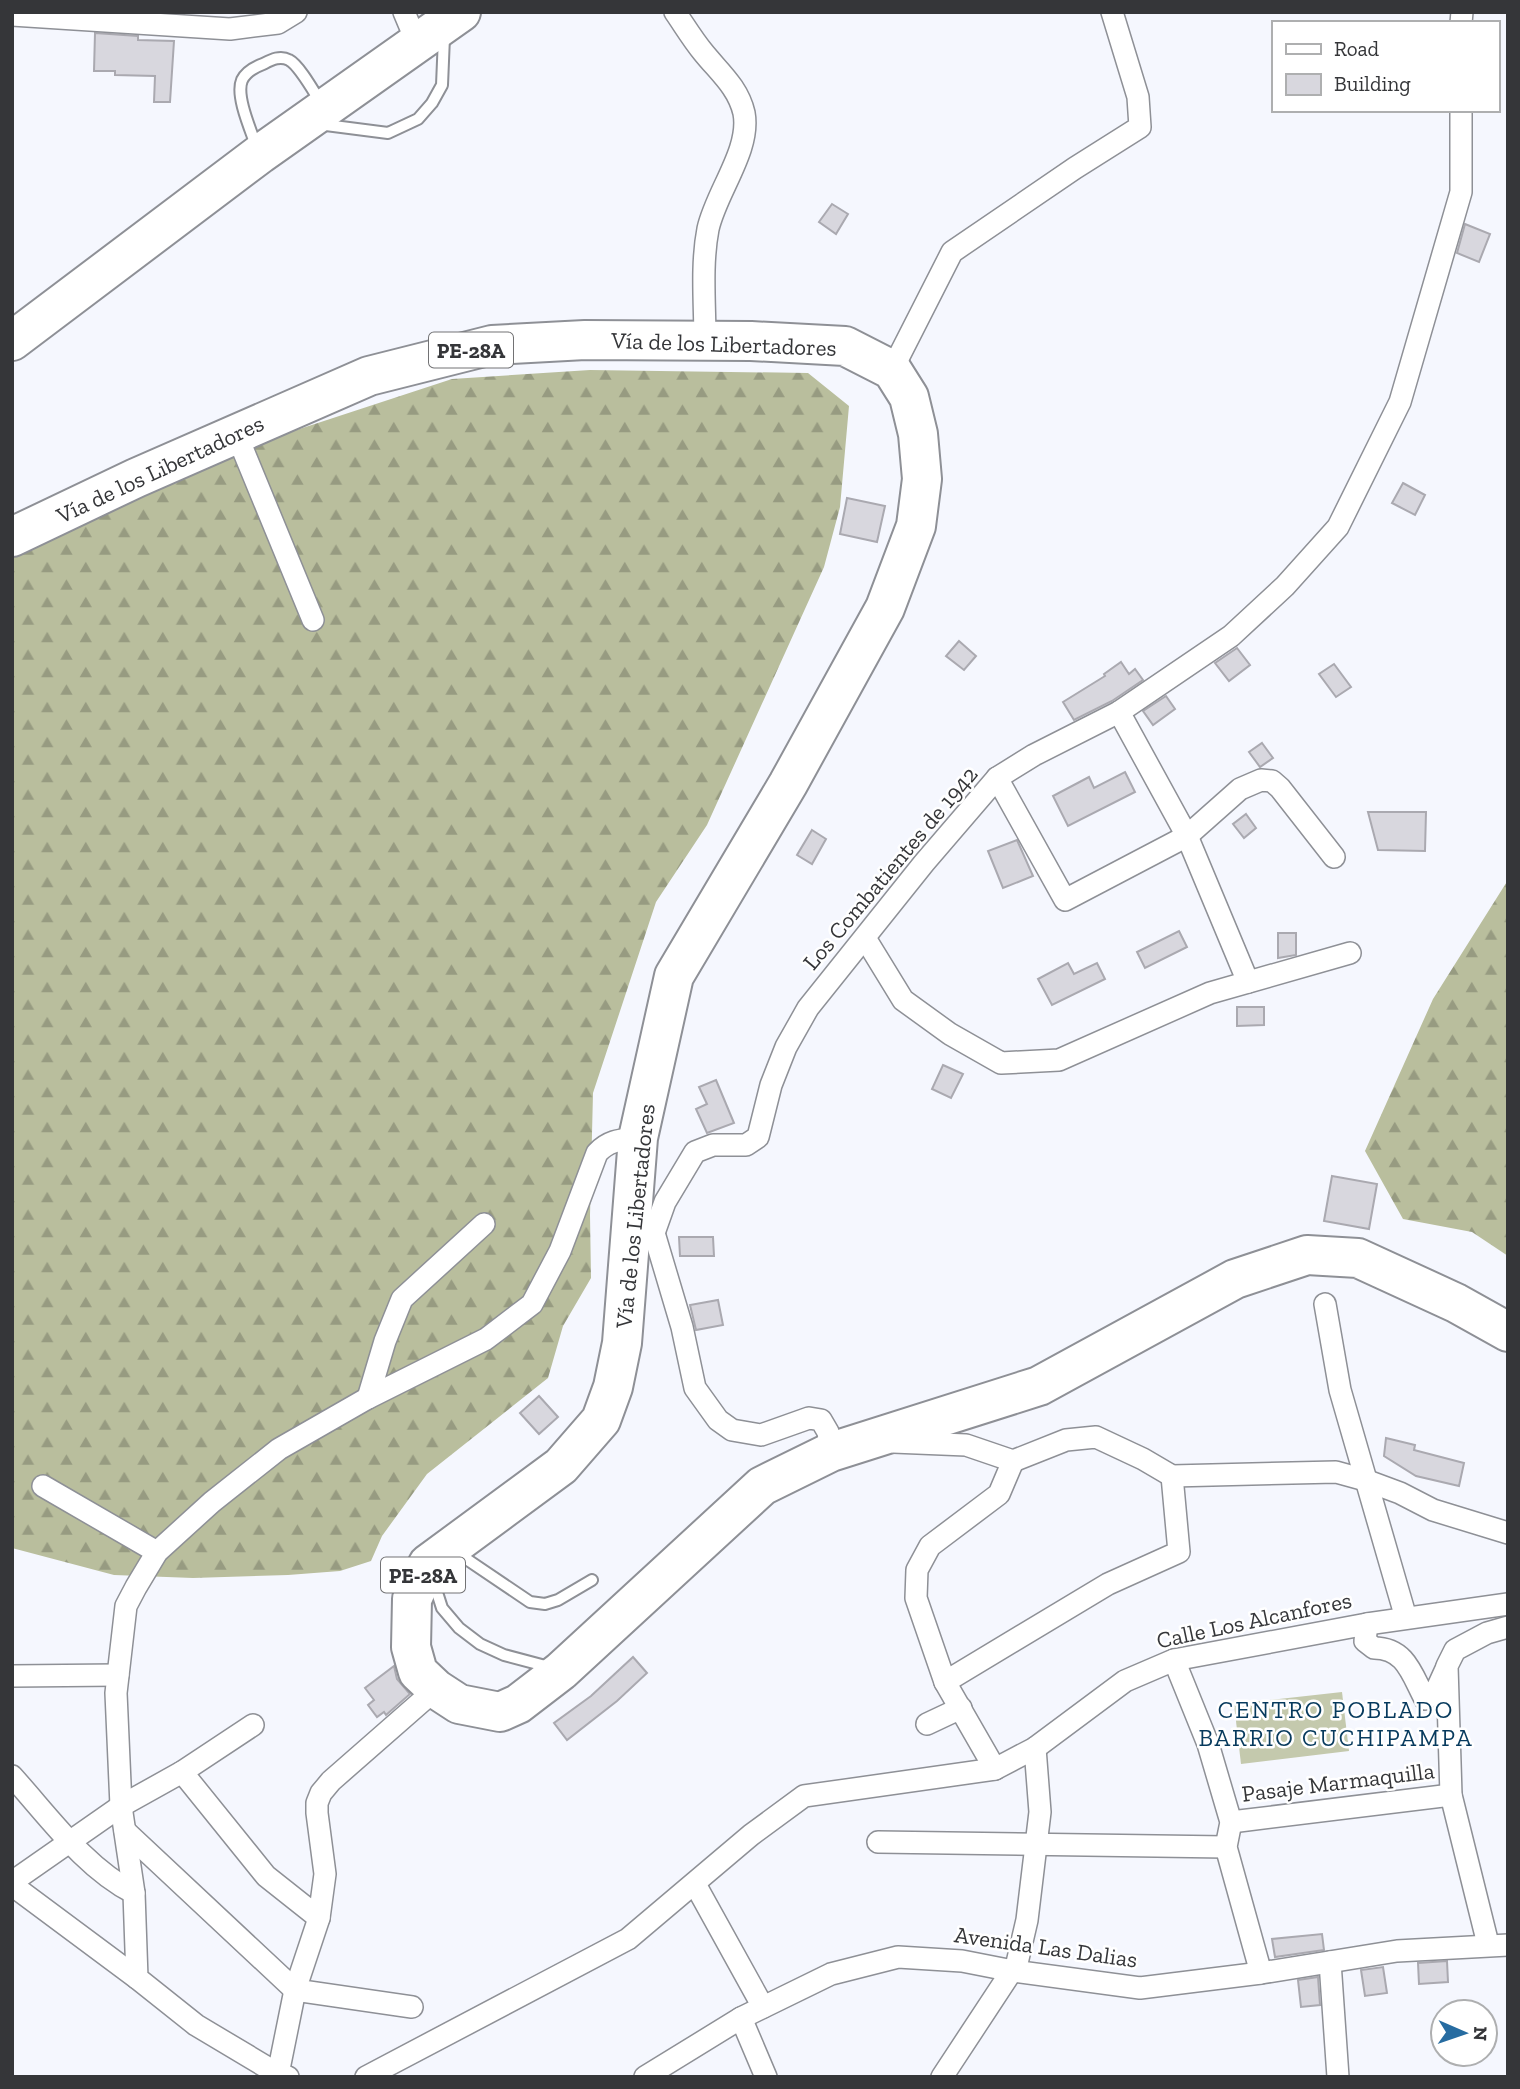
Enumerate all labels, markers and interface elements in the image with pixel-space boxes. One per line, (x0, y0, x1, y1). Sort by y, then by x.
legend (1272, 21, 1499, 112)
text: Road (1334, 36, 1380, 61)
text: Building (1334, 71, 1411, 96)
street label: Vía de los Libertadores (610, 326, 837, 362)
road number: PE-28A (429, 332, 513, 368)
street label: Vía de los Libertadores (51, 409, 268, 530)
street label: Los Combatientes de 1942 (797, 761, 983, 975)
street label: Vía de los Libertadores (609, 1102, 661, 1331)
road number: PE-28A (381, 1558, 465, 1592)
street label: Calle Los Alcanfores (1154, 1586, 1354, 1654)
district label: CENTRO POBLADO BARRIO CUCHIPAMPA (1199, 1695, 1473, 1752)
street label: Pasaje Marmaquilla (1240, 1756, 1436, 1808)
street label: Avenida Las Dalias (953, 1920, 1139, 1974)
north arrow (1429, 1998, 1499, 2068)
text: N (1469, 2026, 1492, 2041)

